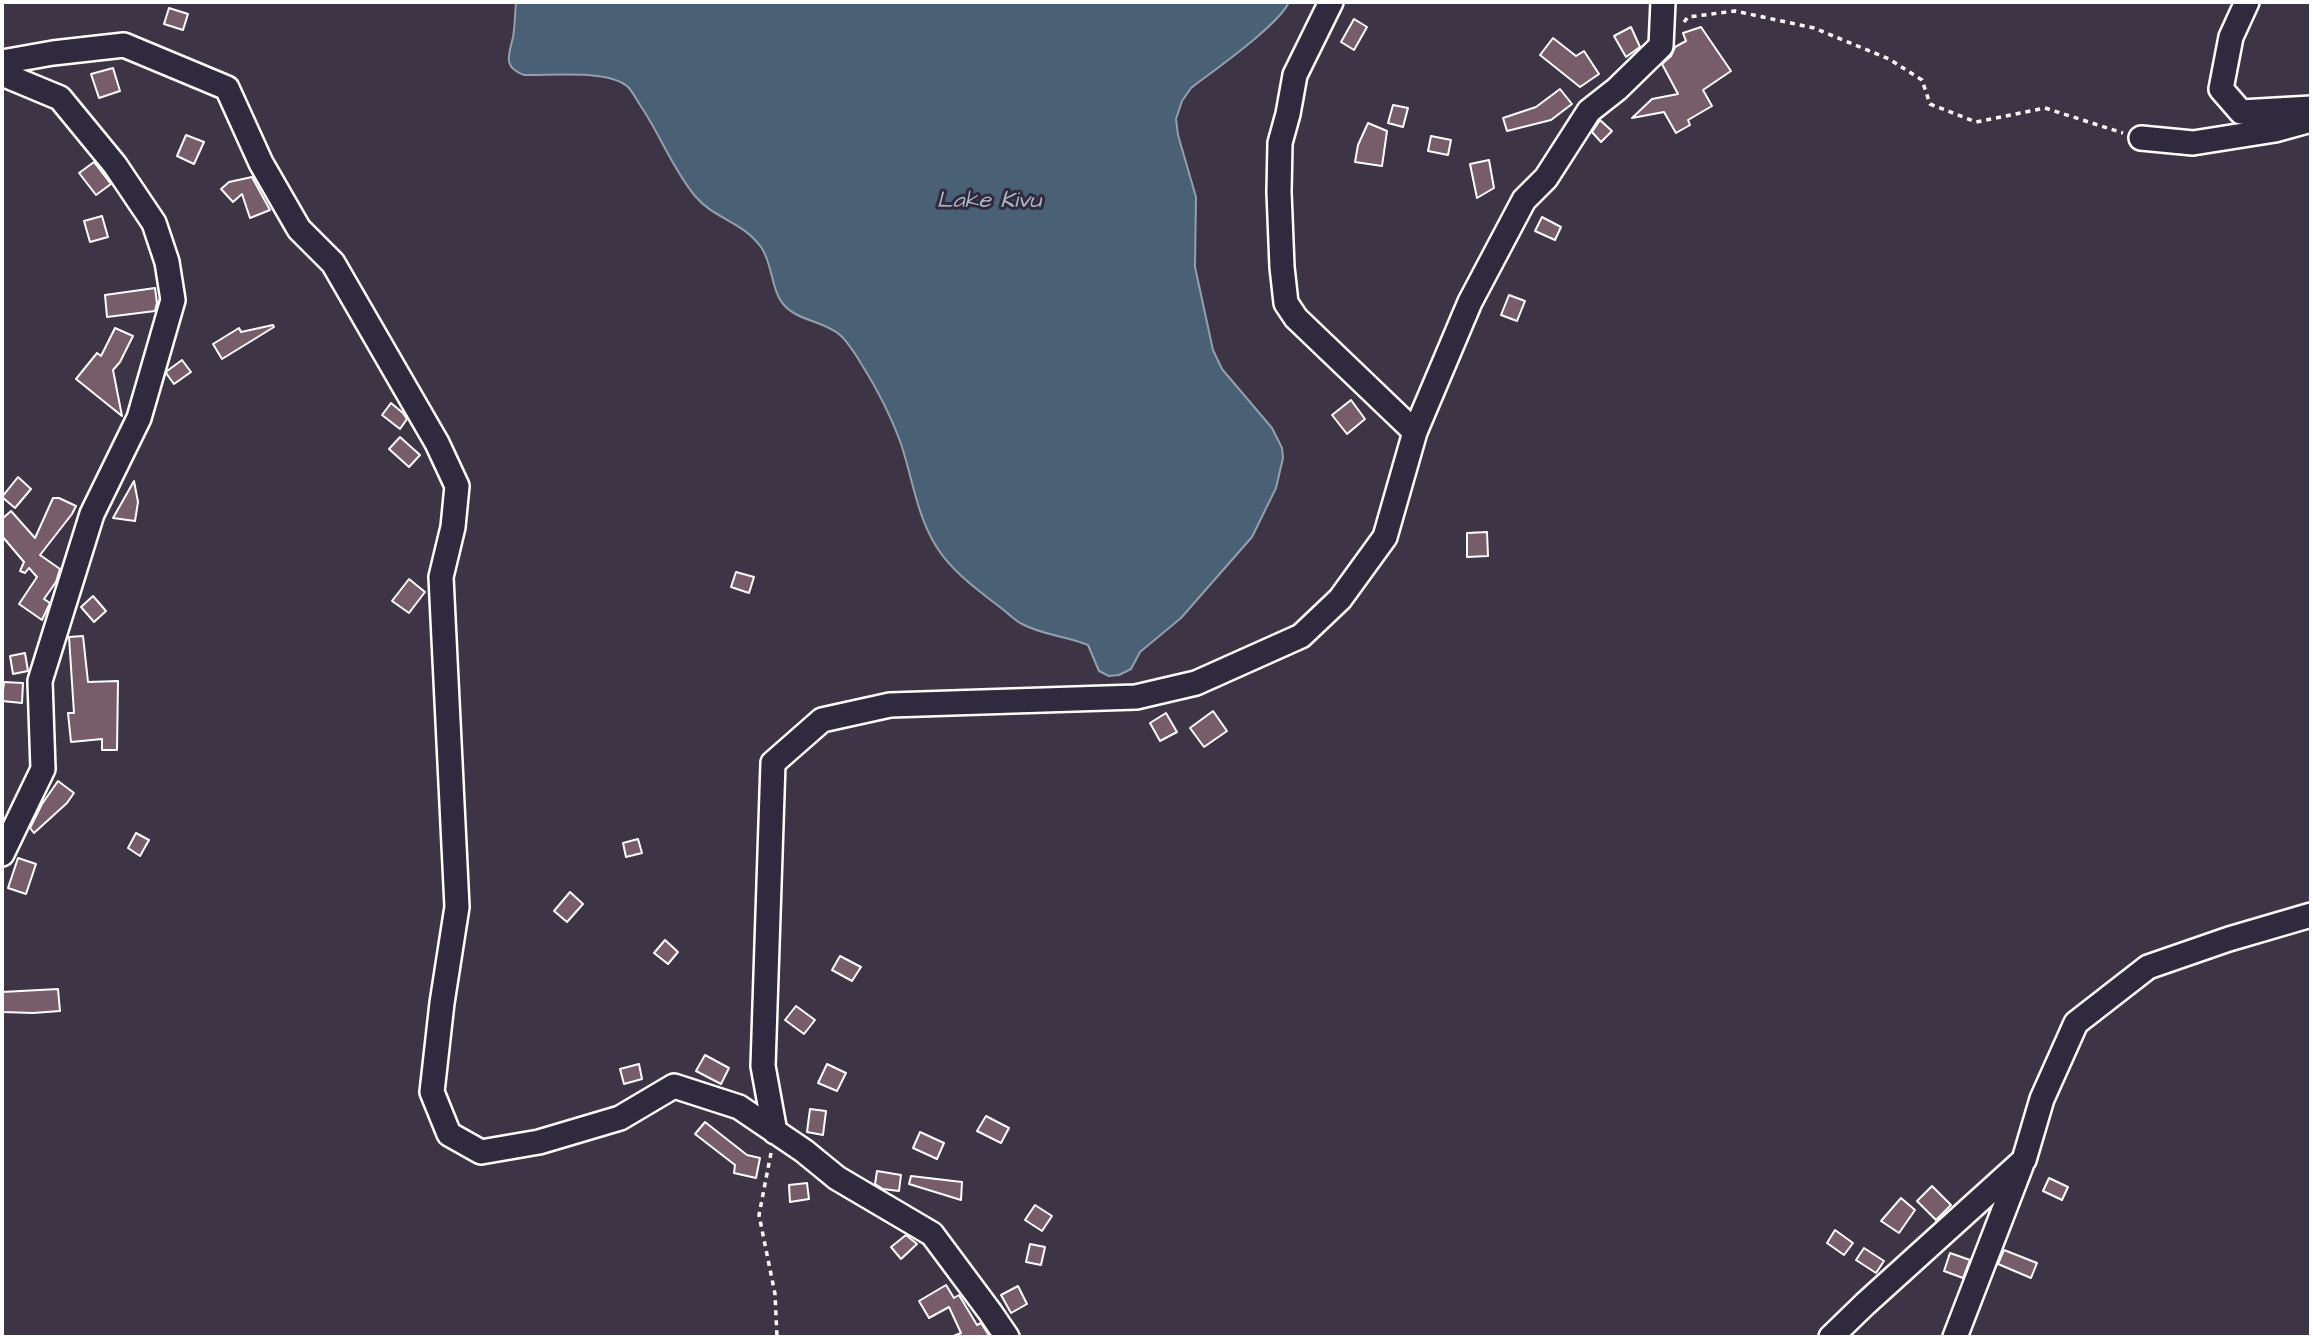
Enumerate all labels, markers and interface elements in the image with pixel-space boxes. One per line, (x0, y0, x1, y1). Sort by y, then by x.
water label: Lake Kivu (937, 188, 1041, 216)

